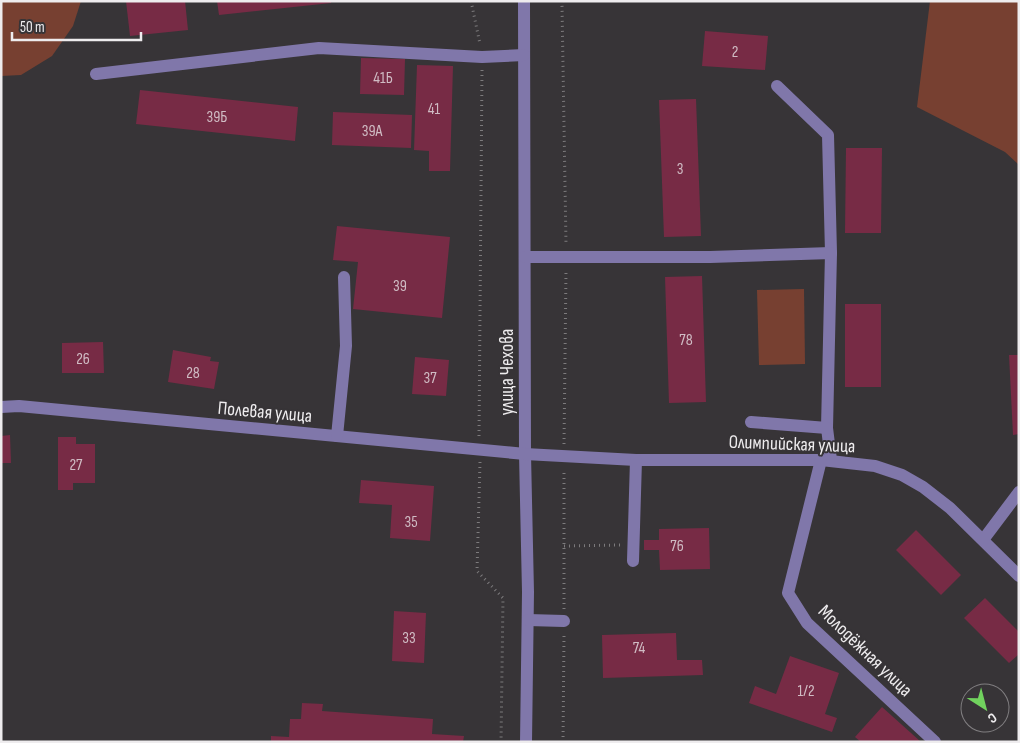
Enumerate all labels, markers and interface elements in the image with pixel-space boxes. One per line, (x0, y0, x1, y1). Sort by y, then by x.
scale bar (12, 10, 141, 42)
text: 50 m (20, 18, 45, 37)
house number: 2 (732, 43, 738, 62)
house number: 41Б (373, 69, 393, 88)
house number: 41 (428, 100, 441, 119)
house number: 39Б (207, 108, 227, 127)
house number: 39А (362, 122, 382, 141)
house number: 3 (677, 160, 683, 179)
house number: 39 (393, 277, 407, 296)
street label: улица Чехова (496, 329, 519, 415)
house number: 78 (679, 331, 693, 350)
house number: 26 (76, 350, 90, 369)
house number: 28 (186, 364, 200, 383)
house number: 37 (423, 369, 437, 388)
street label: Полевая улица (217, 397, 313, 428)
street label: Олимпийская улица (728, 431, 856, 458)
house number: 27 (69, 456, 83, 475)
house number: 35 (404, 513, 418, 532)
house number: 76 (670, 537, 684, 556)
street label: Молодёжная улица (813, 600, 917, 702)
house number: 33 (402, 629, 416, 648)
house number: 74 (633, 639, 645, 658)
house number: 1/2 (797, 682, 815, 701)
north arrow (960, 683, 1010, 733)
text: С (984, 709, 1000, 727)

